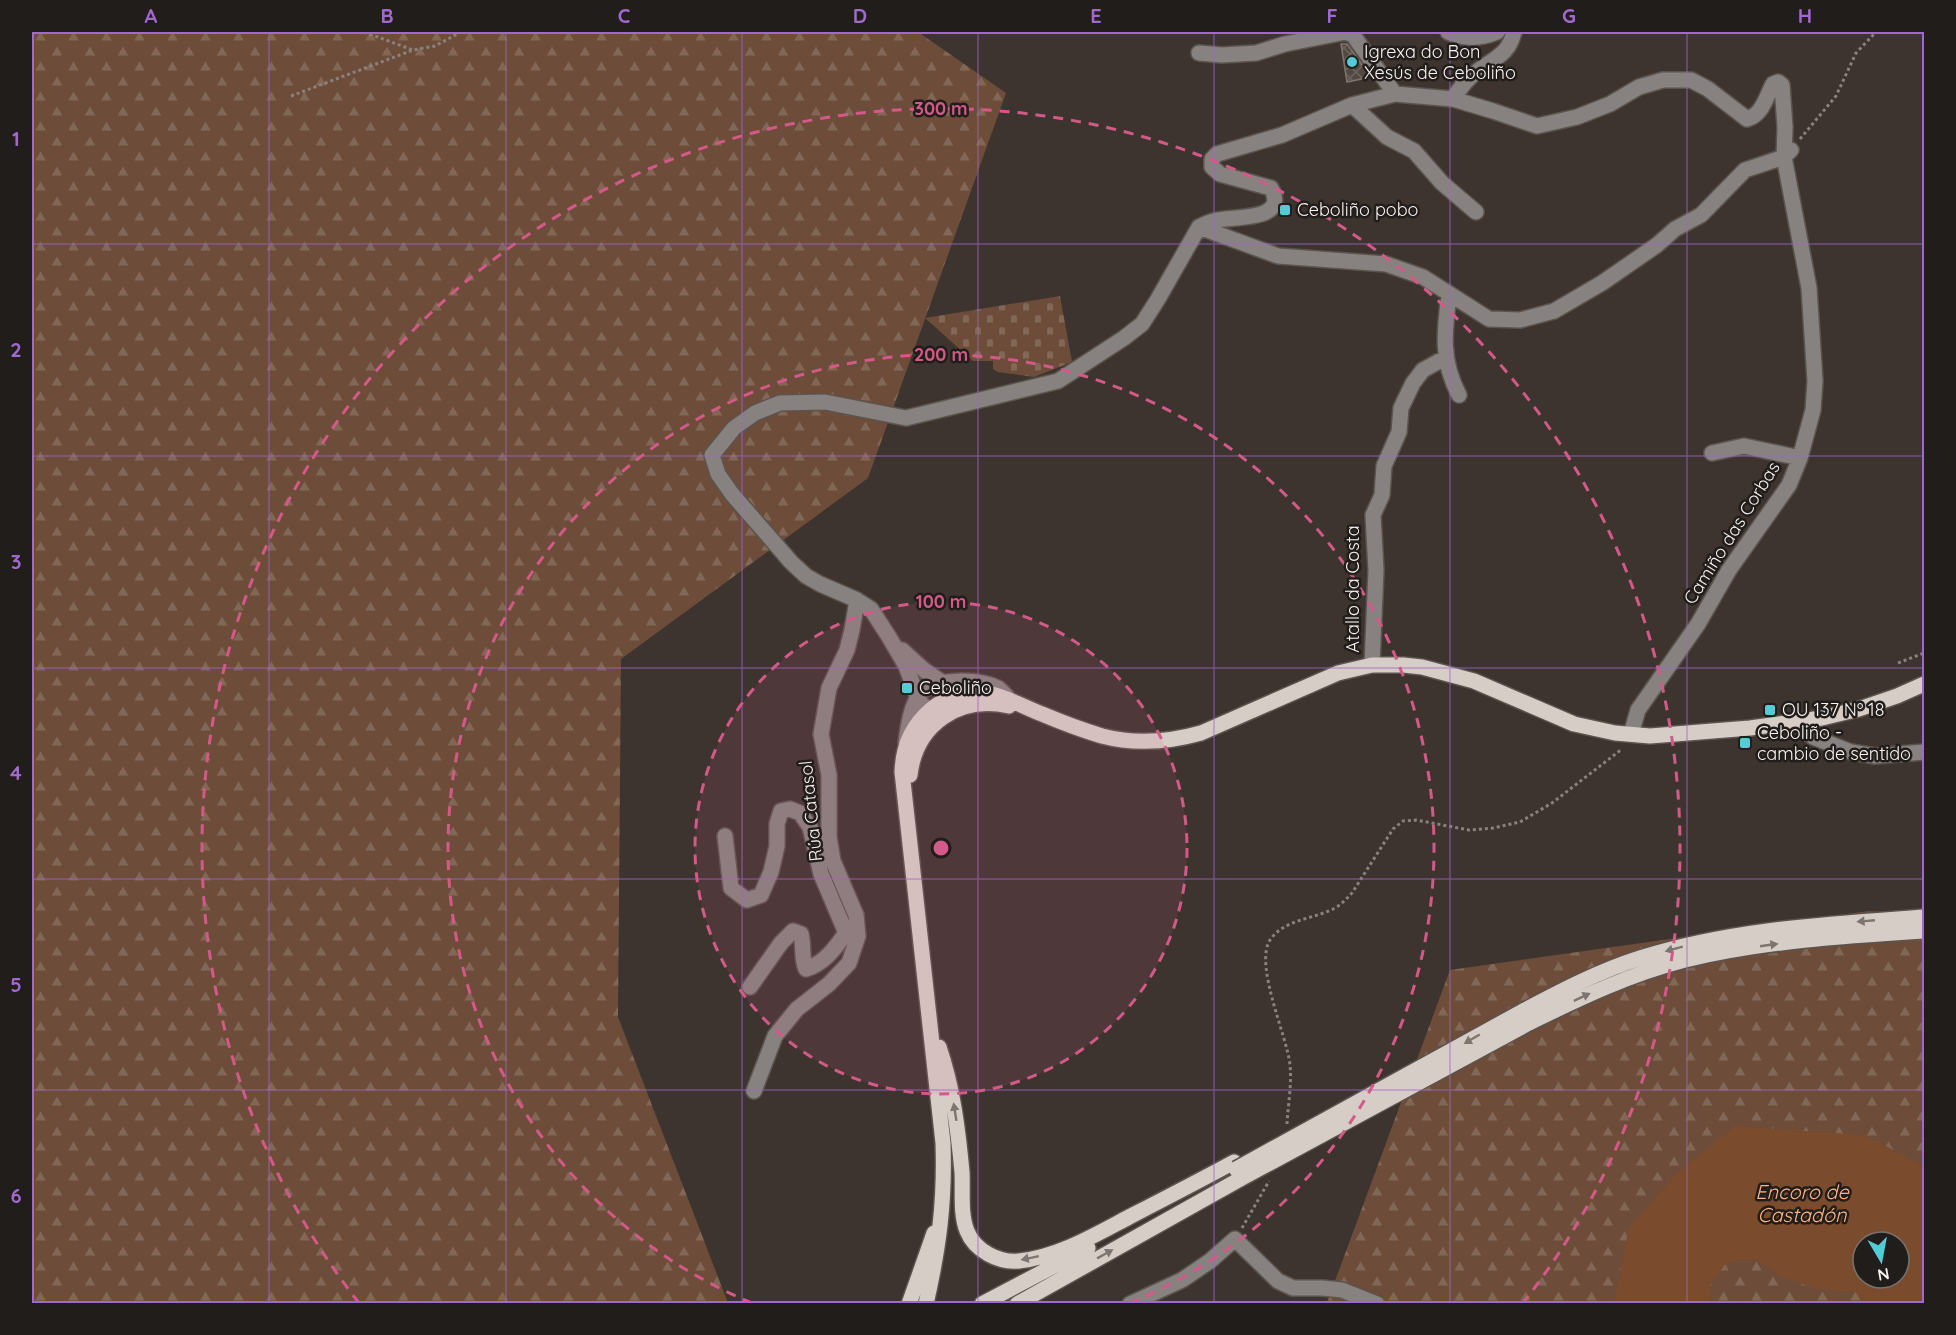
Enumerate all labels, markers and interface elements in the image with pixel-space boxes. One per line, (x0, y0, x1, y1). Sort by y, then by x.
text: A (145, 3, 158, 28)
text: B (380, 3, 394, 28)
text: C (618, 3, 631, 28)
text: D (853, 3, 867, 28)
text: E (1090, 3, 1102, 28)
text: F (1326, 3, 1338, 28)
text: G (1562, 3, 1576, 28)
text: H (1798, 3, 1812, 28)
place label: Igrexa do Bon Xesús de Ceboliño (1364, 40, 1516, 84)
marker: Igrexa do Bon Xesús de Ceboliño (1345, 55, 1359, 69)
text: 300 m (914, 97, 968, 120)
text: 1 (12, 126, 20, 151)
place label: Ceboliño pobo (1297, 198, 1418, 221)
marker: Ceboliño pobo (1278, 203, 1292, 217)
text: 2 (10, 337, 22, 362)
text: 200 m (914, 343, 968, 366)
street label: Camiño das Corbas (1678, 457, 1785, 608)
street label: Atallo da Costa (1341, 525, 1364, 653)
text: 3 (11, 549, 21, 574)
text: 100 m (916, 590, 966, 613)
place label: Ceboliño (919, 676, 992, 699)
marker: Ceboliño (900, 681, 914, 695)
place label: OU 137 Nº 18 (1782, 698, 1884, 721)
marker: OU 137 Nº 18 (1763, 703, 1777, 717)
place label: Ceboliño - cambio de sentido (1757, 721, 1911, 765)
marker: Ceboliño - cambio de sentido (1738, 736, 1752, 750)
text: 4 (10, 760, 22, 785)
street label: Rúa Catasol (794, 760, 827, 863)
centre of rings (931, 838, 951, 858)
one-way arrow (1857, 916, 1876, 926)
one-way arrow (1760, 940, 1779, 949)
one-way arrow (1664, 945, 1683, 955)
text: 5 (10, 972, 22, 997)
one-way arrow (1574, 993, 1591, 1002)
one-way arrow (1464, 1034, 1481, 1044)
one-way arrow (951, 1103, 960, 1122)
water label: Encoro de Castadón (1755, 1179, 1849, 1227)
text: 6 (10, 1183, 22, 1208)
north arrow (1851, 1230, 1911, 1290)
one-way arrow (1096, 1250, 1113, 1260)
one-way arrow (1021, 1254, 1039, 1264)
text: N (1876, 1264, 1891, 1286)

